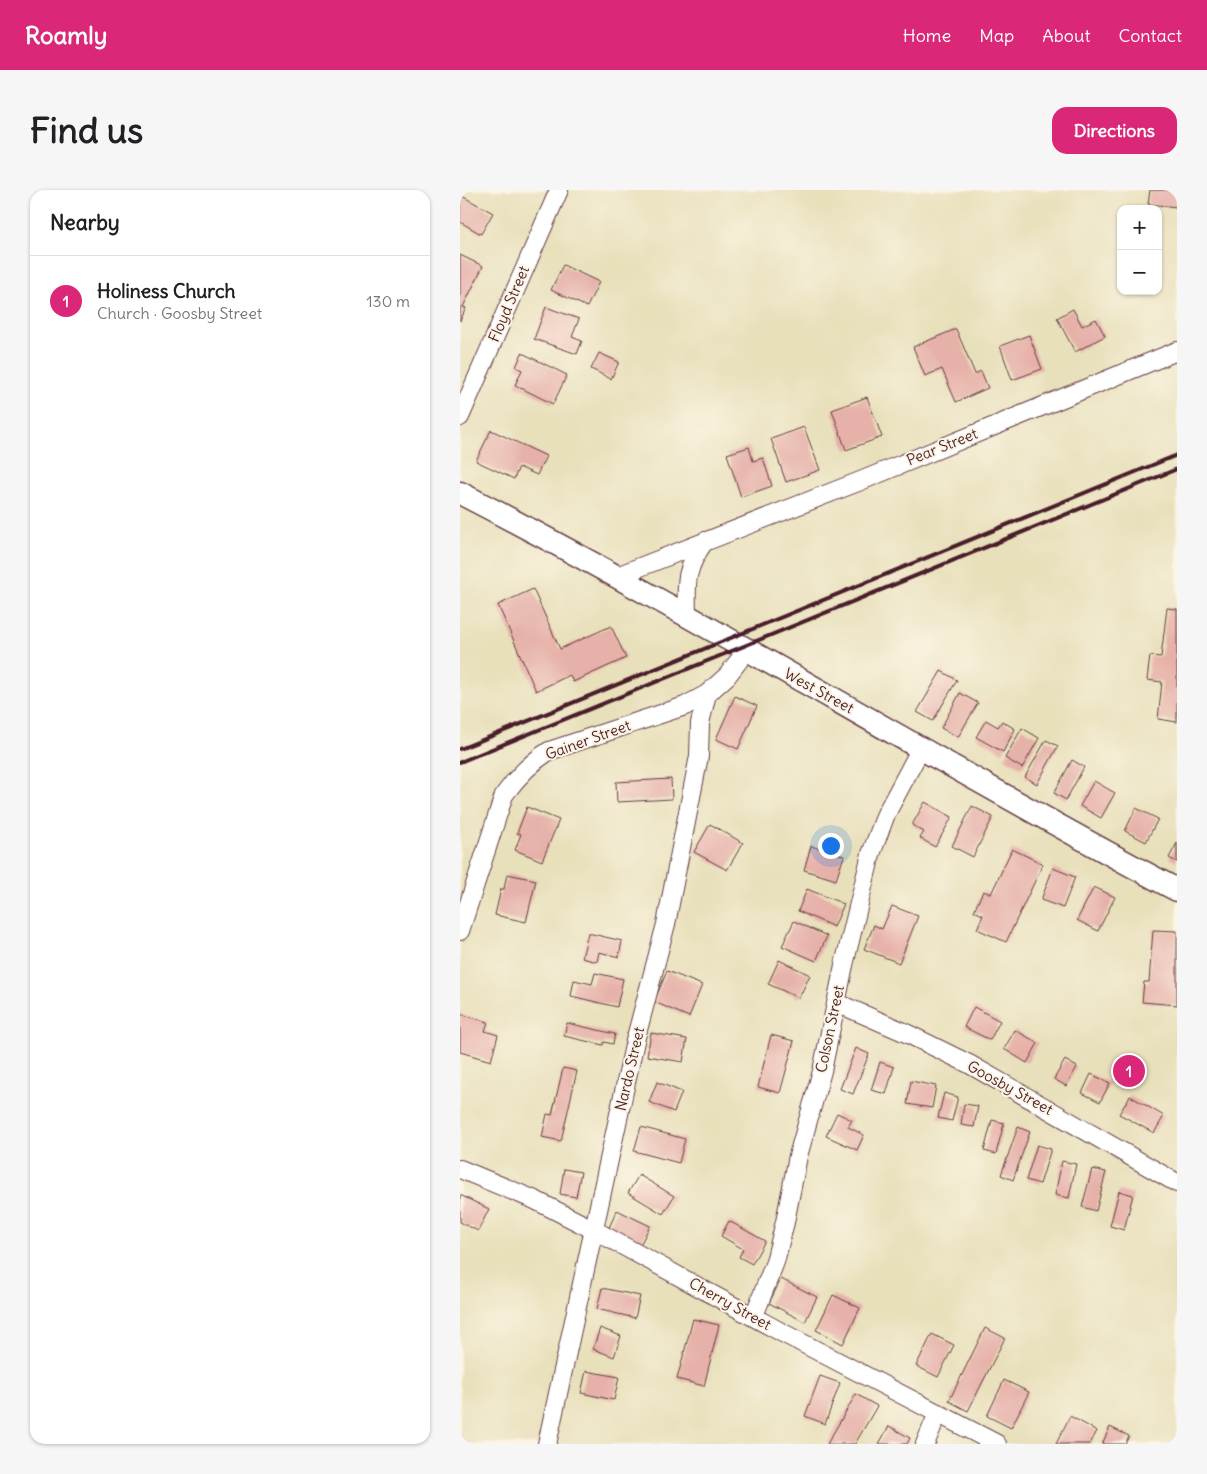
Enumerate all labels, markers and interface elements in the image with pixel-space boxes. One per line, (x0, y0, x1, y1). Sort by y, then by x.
text: Roamly (25, 20, 107, 50)
text: Home (903, 24, 951, 47)
text: Map (979, 24, 1014, 47)
text: About (1042, 24, 1090, 47)
text: Contact (1118, 24, 1182, 47)
button: Directions (1052, 107, 1177, 154)
text: Find us (30, 108, 143, 152)
map controls (1117, 205, 1162, 295)
button: + (1117, 205, 1162, 250)
text: Nearby (50, 209, 120, 236)
button: − (1117, 250, 1162, 295)
street label: Floyd Street (484, 263, 533, 345)
text: Holiness Church (97, 279, 236, 303)
text: 1 (63, 291, 69, 311)
text: 130 m (366, 291, 410, 311)
text: Church · Goosby Street (97, 303, 262, 323)
street label: Pear Street (904, 424, 980, 469)
street label: West Street (781, 664, 857, 717)
street label: Gainer Street (543, 715, 633, 764)
your location (818, 833, 844, 859)
street label: Colson Street (811, 983, 848, 1074)
street label: Nardo Street (611, 1025, 648, 1113)
pin: 1 (1113, 1052, 1145, 1090)
street label: Goosby Street (964, 1056, 1056, 1119)
street label: Cherry Street (686, 1273, 775, 1334)

